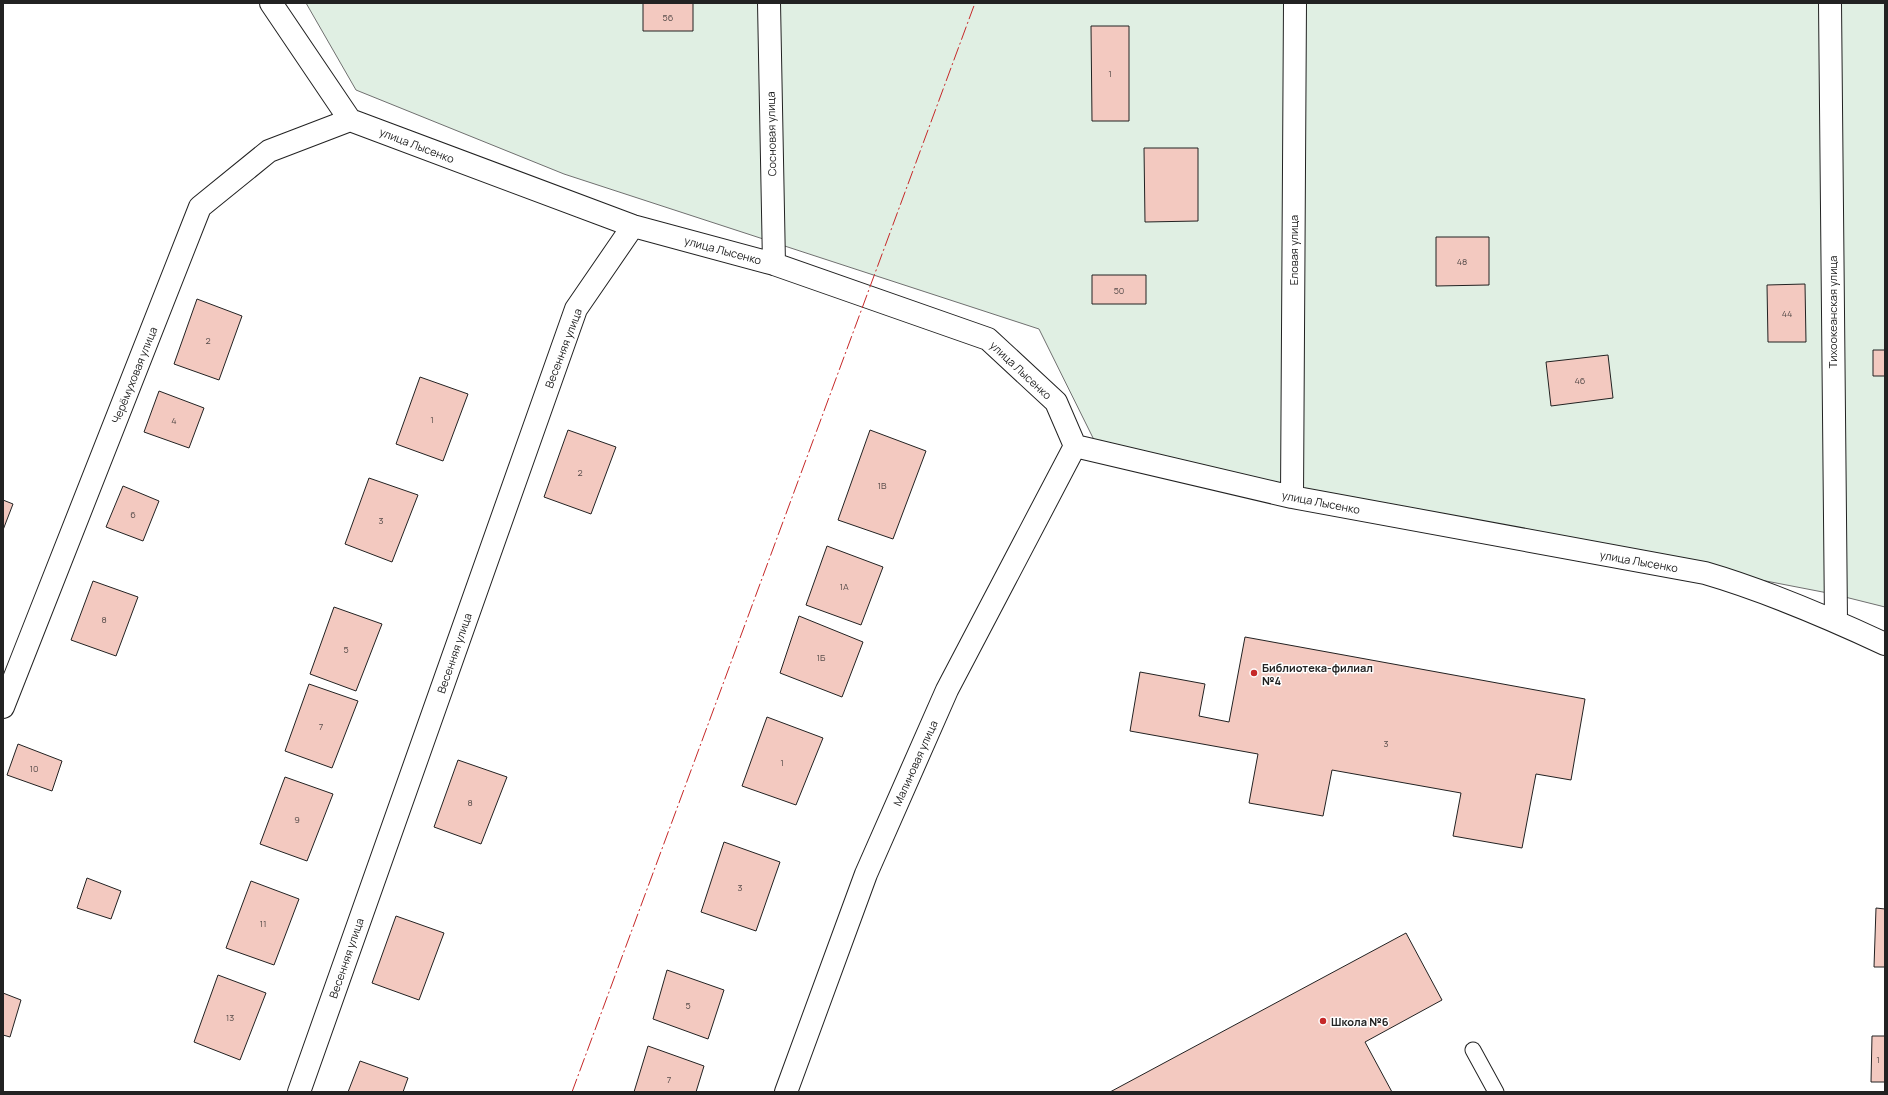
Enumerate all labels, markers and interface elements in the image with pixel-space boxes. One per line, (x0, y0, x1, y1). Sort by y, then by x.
house number: 56 (663, 11, 674, 24)
house number: 1 (1108, 67, 1112, 80)
street label: Сосновая улица (763, 91, 779, 177)
street label: улица Лысенко (377, 124, 457, 166)
street label: Еловая улица (1286, 215, 1301, 285)
street label: улица Лысенко (683, 233, 764, 268)
house number: 48 (1457, 255, 1467, 268)
street label: Тихоокеанская улица (1825, 256, 1840, 368)
house number: 50 (1114, 284, 1124, 297)
street label: Весенняя улица (541, 306, 585, 390)
house number: 44 (1782, 307, 1792, 320)
street label: Черёмуховая улица (108, 324, 160, 426)
house number: 2 (205, 334, 211, 347)
street label: улица Лысенко (987, 338, 1055, 403)
house number: 46 (1575, 374, 1586, 387)
house number: 1 (430, 413, 434, 426)
house number: 4 (171, 414, 177, 427)
house number: 2 (577, 466, 583, 479)
house number: 1В (877, 479, 887, 492)
street label: улица Лысенко (1281, 487, 1362, 517)
house number: 6 (130, 508, 136, 521)
house number: 3 (379, 514, 384, 527)
street label: улица Лысенко (1599, 547, 1680, 575)
house number: 1А (839, 580, 849, 593)
street label: Весенняя улица (433, 611, 475, 695)
house number: 8 (101, 613, 107, 626)
house number: 5 (343, 643, 349, 656)
house number: 1Б (817, 651, 826, 664)
place label: Библиотека-филиал №4 (1262, 660, 1373, 688)
marker: Библиотека-филиал №4 (1249, 668, 1259, 678)
street label: Малиновая улица (889, 718, 941, 808)
house number: 7 (319, 720, 324, 733)
house number: 3 (1384, 737, 1389, 750)
house number: 1 (780, 756, 784, 769)
house number: 10 (30, 762, 39, 775)
house number: 8 (467, 796, 473, 809)
house number: 9 (294, 813, 300, 826)
house number: 3 (738, 881, 743, 894)
street label: Весенняя улица (325, 916, 367, 1000)
house number: 11 (259, 917, 267, 930)
house number: 5 (685, 999, 691, 1012)
house number: 13 (226, 1011, 234, 1024)
place label: Школа №6 (1331, 1014, 1389, 1029)
marker: Школа №6 (1318, 1016, 1328, 1026)
house number: 1 (1876, 1053, 1880, 1066)
house number: 7 (667, 1073, 672, 1086)

